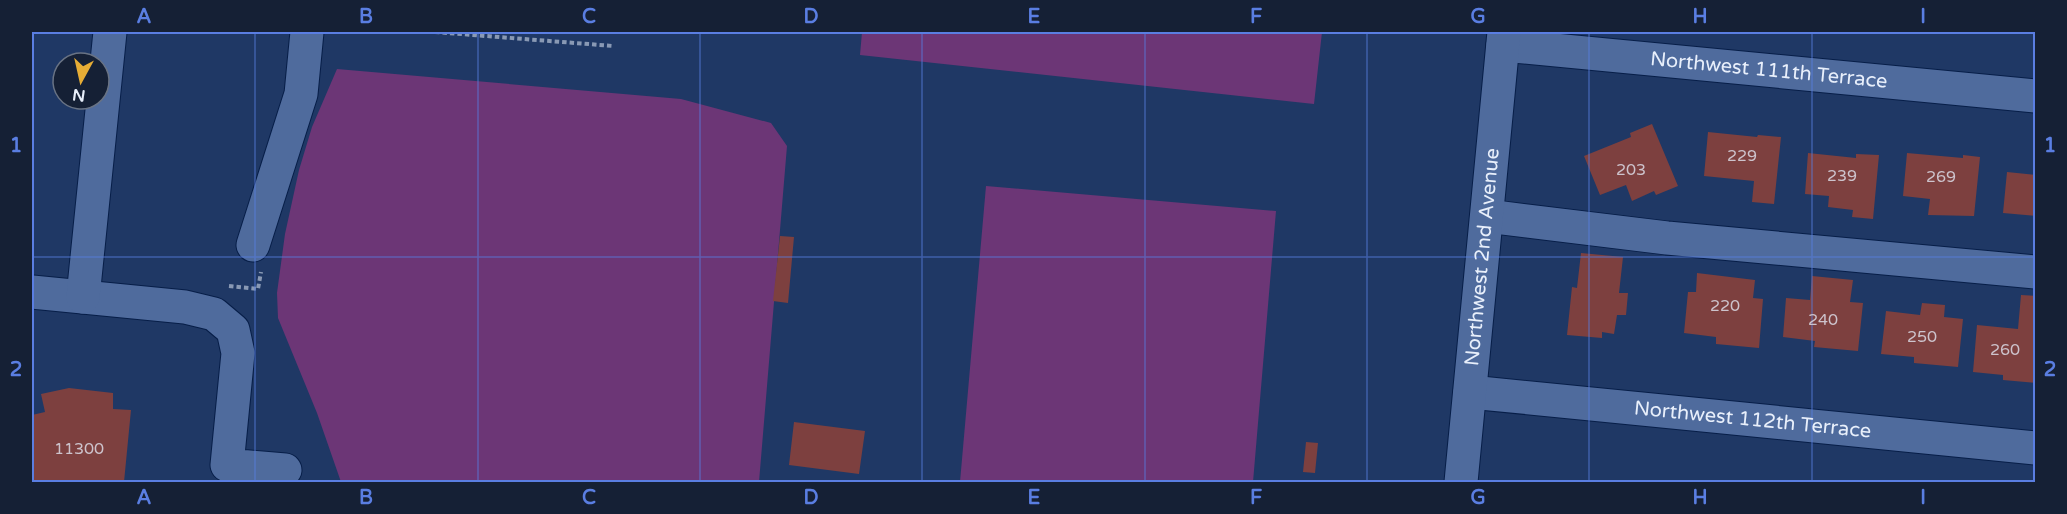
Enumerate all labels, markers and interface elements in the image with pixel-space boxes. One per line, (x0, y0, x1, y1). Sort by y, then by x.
text: A (137, 5, 152, 29)
text: B (359, 5, 373, 29)
text: C (582, 5, 596, 29)
text: D (803, 5, 819, 29)
text: E (1028, 5, 1041, 29)
text: F (1250, 5, 1262, 29)
text: G (1470, 5, 1486, 29)
text: H (1692, 5, 1708, 29)
text: I (1920, 5, 1926, 29)
street label: Northwest 111th Terrace (1649, 47, 1888, 94)
north arrow (51, 51, 111, 111)
text: N (71, 84, 87, 106)
text: 1 (10, 134, 22, 158)
text: 1 (2044, 134, 2056, 158)
house number: 229 (1727, 146, 1757, 166)
street label: Northwest 2nd Avenue (1460, 147, 1505, 367)
house number: 203 (1616, 160, 1646, 180)
house number: 239 (1827, 166, 1857, 186)
house number: 269 (1926, 167, 1956, 187)
house number: 220 (1710, 296, 1740, 316)
house number: 240 (1808, 310, 1838, 330)
house number: 250 (1907, 327, 1937, 347)
house number: 260 (1990, 340, 2020, 360)
text: 2 (10, 358, 22, 382)
text: 2 (2044, 358, 2056, 382)
street label: Northwest 112th Terrace (1633, 396, 1872, 444)
house number: 11300 (54, 439, 104, 459)
text: A (137, 486, 152, 510)
text: B (359, 486, 373, 510)
text: C (582, 486, 596, 510)
text: D (803, 486, 819, 510)
text: E (1028, 486, 1041, 510)
text: F (1250, 486, 1262, 510)
text: G (1470, 486, 1486, 510)
text: H (1692, 486, 1708, 510)
text: I (1920, 486, 1926, 510)

